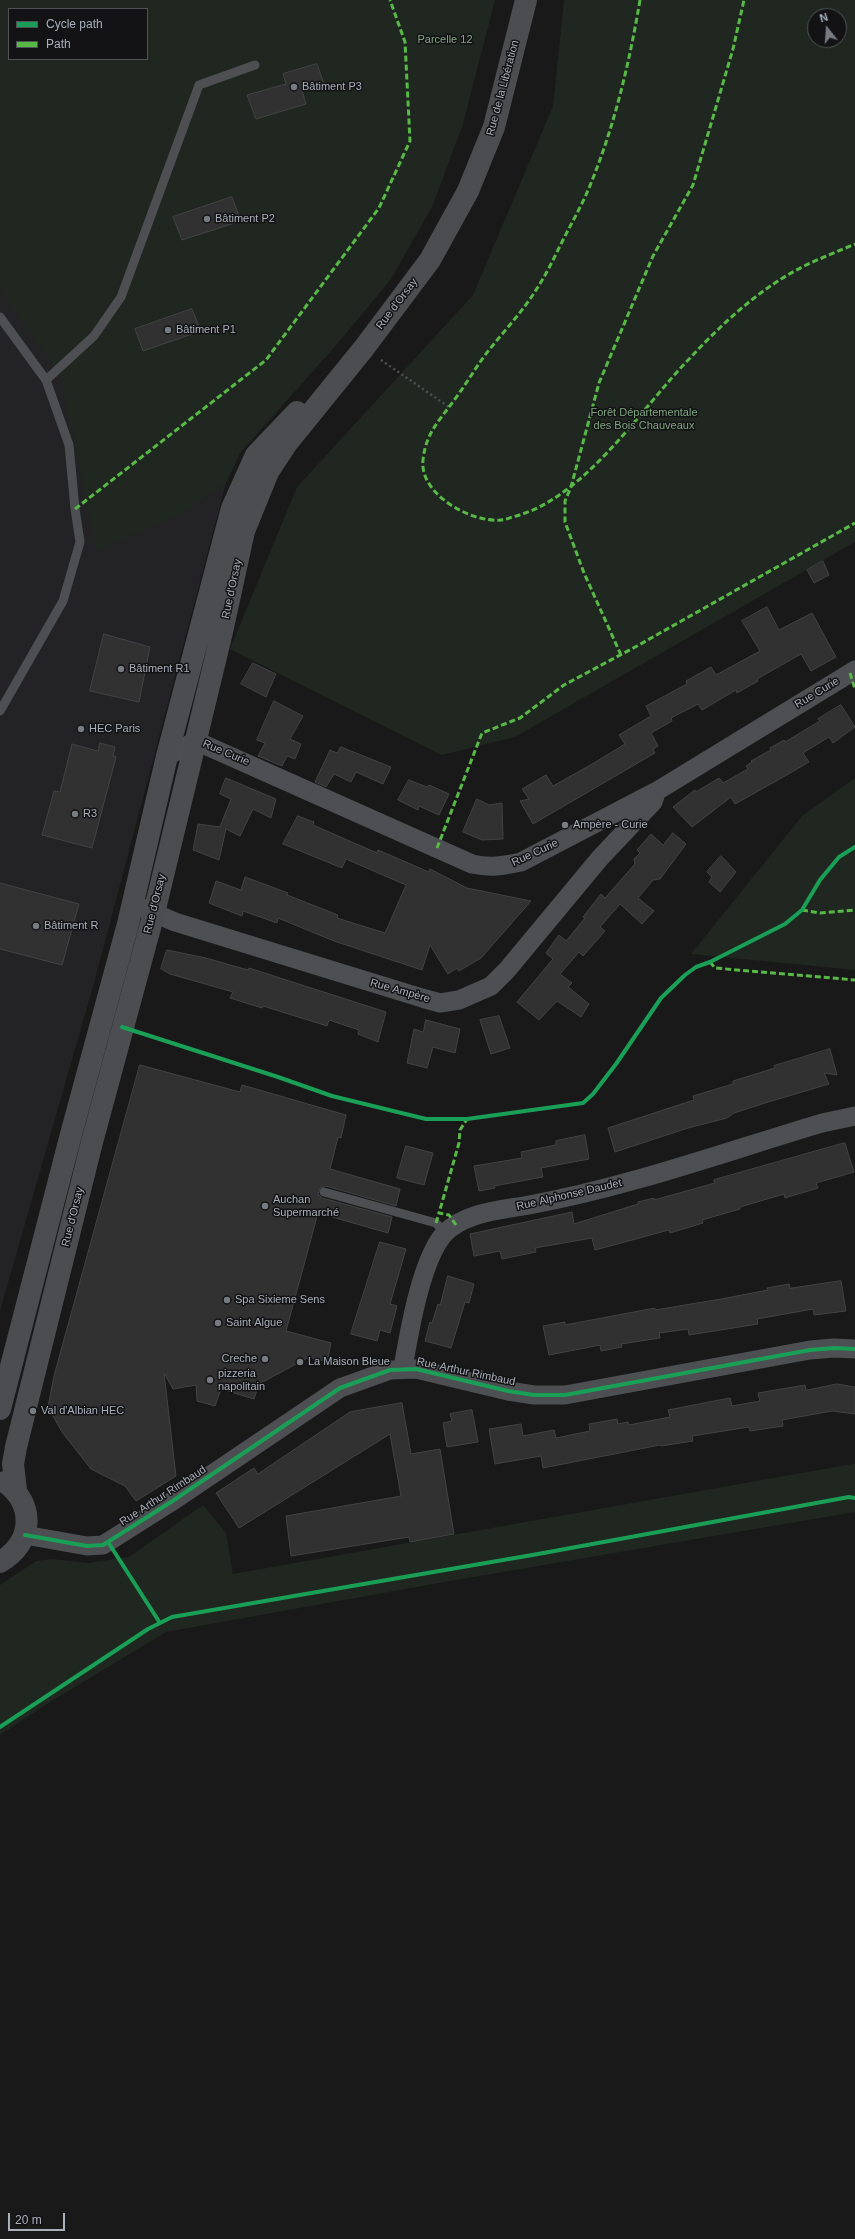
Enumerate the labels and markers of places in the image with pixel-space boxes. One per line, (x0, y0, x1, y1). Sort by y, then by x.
place label: Bâtiment P3 (302, 80, 362, 94)
marker: Bâtiment P3 (289, 82, 299, 92)
place label: Bâtiment P2 (215, 212, 275, 226)
marker: Bâtiment P2 (202, 214, 212, 224)
place label: Bâtiment P1 (176, 323, 236, 337)
marker: Bâtiment P1 (163, 325, 173, 335)
place label: Bâtiment R1 (129, 662, 190, 676)
marker: Bâtiment R1 (116, 664, 126, 674)
place label: HEC Paris (89, 722, 140, 736)
marker: HEC Paris (76, 724, 86, 734)
place label: R3 (83, 807, 97, 821)
marker: R3 (70, 809, 80, 819)
place label: Ampère - Curie (573, 818, 648, 832)
marker: Ampère - Curie (560, 820, 570, 830)
place label: Bâtiment R (44, 919, 98, 933)
marker: Bâtiment R (31, 921, 41, 931)
place label: Auchan Supermarché (273, 1193, 339, 1219)
marker: Auchan Supermarché (260, 1201, 270, 1211)
place label: Spa Sixieme Sens (235, 1293, 325, 1307)
marker: Spa Sixieme Sens (222, 1295, 232, 1305)
place label: Saint Algue (226, 1316, 282, 1330)
marker: Saint Algue (213, 1318, 223, 1328)
place label: Creche (222, 1352, 257, 1366)
marker: Creche (260, 1354, 270, 1364)
place label: La Maison Bleue (308, 1355, 390, 1369)
marker: La Maison Bleue (295, 1357, 305, 1367)
place label: pizzeria napolitain (218, 1367, 265, 1393)
marker: pizzeria napolitain (205, 1375, 215, 1385)
place label: Val d'Albian HEC (41, 1404, 124, 1418)
marker: Val d'Albian HEC (28, 1406, 38, 1416)

